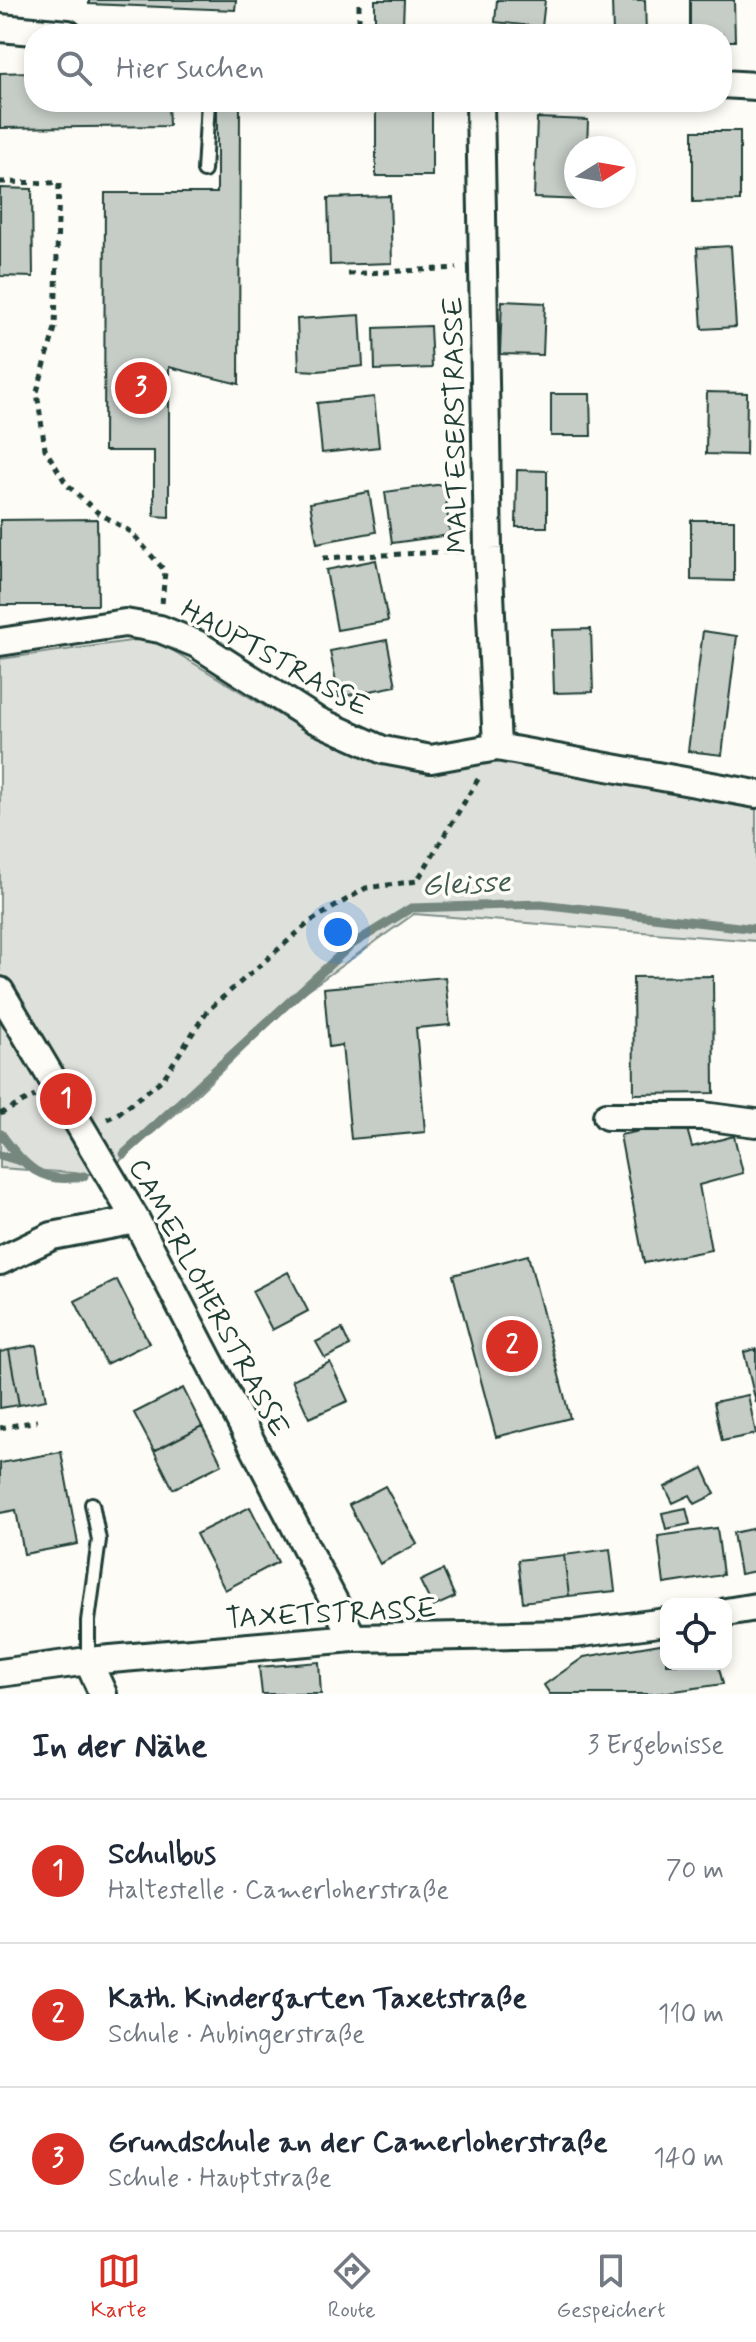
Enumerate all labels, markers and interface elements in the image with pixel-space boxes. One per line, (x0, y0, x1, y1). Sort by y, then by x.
search box (24, 24, 732, 112)
icon: search (52, 46, 96, 90)
text: Hier suchen (116, 49, 264, 88)
north arrow (564, 136, 636, 208)
street label: MALTESERSTRASSE (436, 296, 477, 554)
pin: 3 (115, 358, 167, 418)
street label: HAUPTSTRASSE (174, 592, 376, 726)
water label: Gleisse (421, 863, 513, 906)
your location (318, 912, 358, 952)
pin: 1 (40, 1069, 92, 1129)
street label: CAMERLOHERSTRASSE (119, 1153, 297, 1444)
pin: 2 (486, 1316, 538, 1376)
street label: TAXETSTRASSE (225, 1590, 438, 1639)
map controls (660, 1598, 732, 1670)
button: locate (660, 1598, 732, 1670)
text: In der Nähe (32, 1724, 207, 1769)
text: 3 Ergebnisse (587, 1729, 724, 1763)
text: Schulbus (108, 1835, 216, 1874)
text: 1 (52, 1854, 64, 1888)
text: 70 m (666, 1854, 724, 1888)
text: Haltestelle · Camerloherstraße (108, 1874, 449, 1908)
text: Kath. Kindergarten Taxetstraße (108, 1979, 527, 2018)
text: 2 (52, 1998, 64, 2032)
text: 110 m (658, 1998, 724, 2032)
text: Schule · Aubingerstraße (108, 2018, 365, 2052)
text: Grundschule an der Camerloherstraße (108, 2123, 608, 2162)
text: 3 (52, 2142, 64, 2176)
text: 140 m (653, 2142, 724, 2176)
text: Schule · Hauptstraße (108, 2162, 332, 2196)
tab: Karte (90, 2249, 147, 2325)
tab: Route (328, 2249, 376, 2325)
tab: Gespeichert (557, 2249, 666, 2325)

